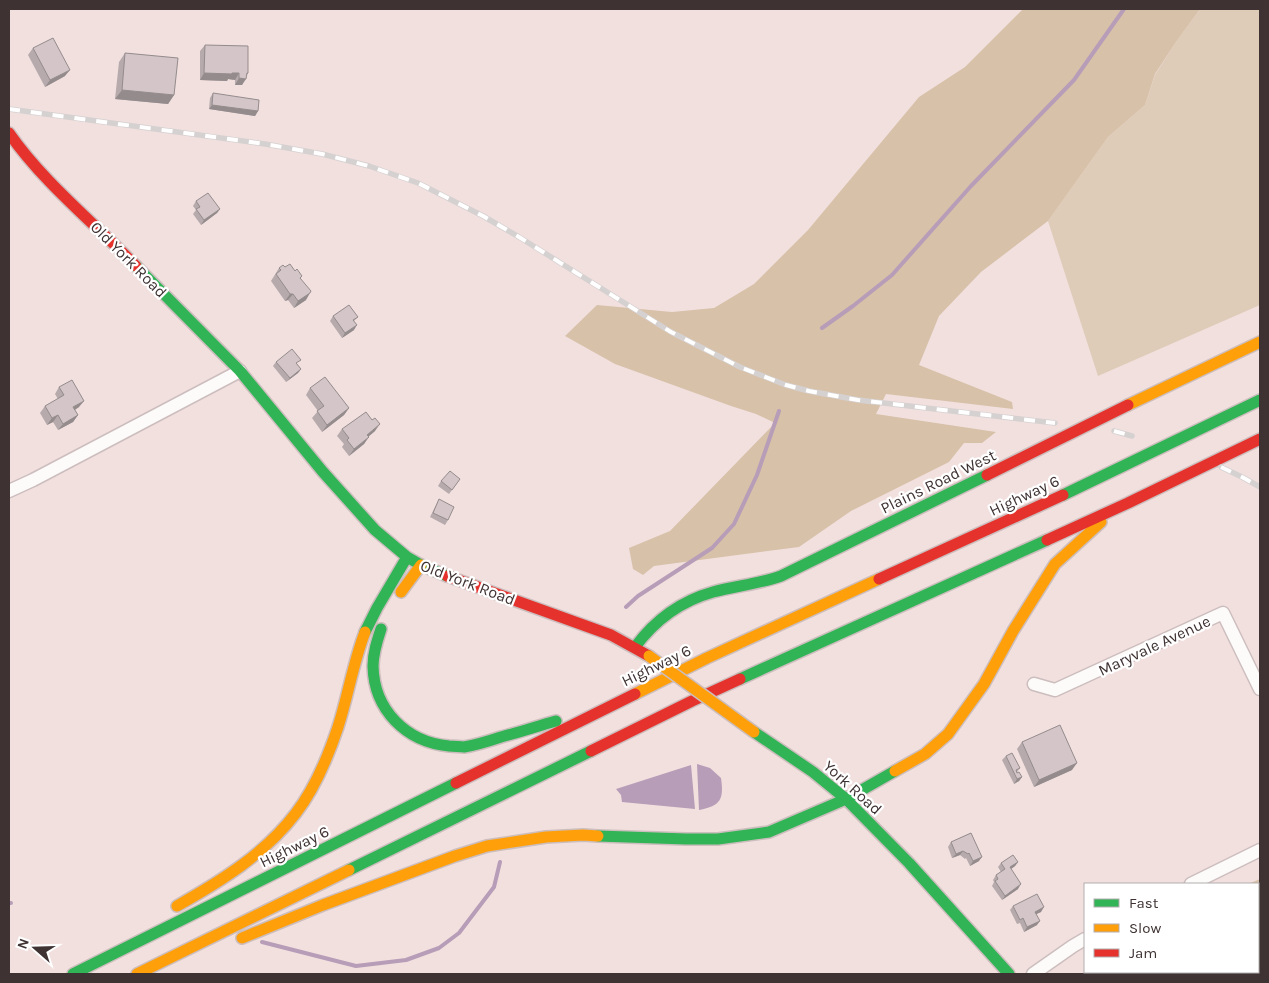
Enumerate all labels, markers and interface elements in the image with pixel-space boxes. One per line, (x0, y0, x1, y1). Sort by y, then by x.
street label: Old York Road (87, 217, 171, 301)
street label: Plains Road West (878, 445, 999, 518)
street label: Highway 6 (986, 471, 1062, 520)
street label: Old York Road (418, 556, 518, 609)
street label: Maryvale Avenue (1095, 611, 1213, 680)
street label: Highway 6 (618, 640, 694, 690)
street label: York Road (820, 756, 886, 818)
street label: Highway 6 (256, 821, 332, 871)
legend (1084, 883, 1259, 973)
text: Fast (1129, 894, 1159, 912)
text: Slow (1129, 919, 1161, 937)
north arrow (10, 923, 60, 973)
text: N (14, 936, 33, 951)
text: Jam (1129, 944, 1157, 962)

